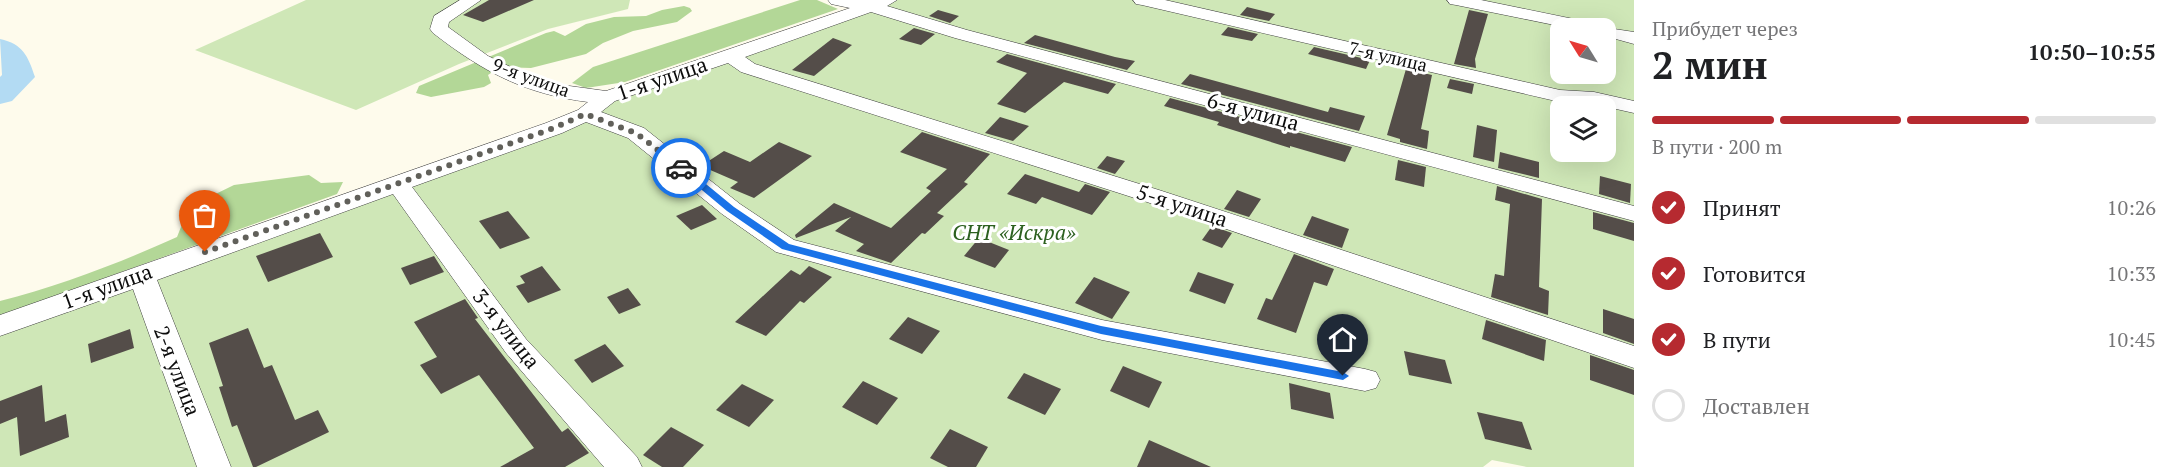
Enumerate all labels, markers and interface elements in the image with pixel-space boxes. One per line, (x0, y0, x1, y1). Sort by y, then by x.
text: Прибудет через (1652, 15, 1798, 42)
north arrow (1550, 18, 1616, 84)
map controls (1550, 18, 1616, 162)
street label: 7-я улица (1347, 35, 1430, 77)
text: 10:50–10:55 (2028, 37, 2156, 66)
text: 2 мин (1652, 38, 1768, 90)
street label: 1-я улица (613, 49, 711, 107)
street label: 9-я улица (489, 52, 573, 102)
street label: 6-я улица (1204, 85, 1303, 137)
button: layers (1550, 96, 1616, 162)
text: В пути · 200 m (1652, 133, 1782, 160)
courier (651, 138, 711, 198)
icon: car (665, 152, 698, 185)
street label: 5-я улица (1133, 177, 1232, 233)
pin (179, 190, 230, 252)
icon: check (1652, 191, 1685, 224)
text: Принят (1703, 193, 1781, 222)
text: 10:26 (2107, 194, 2156, 221)
icon: bag (188, 199, 221, 232)
park label: СНТ «Искра» (952, 218, 1076, 246)
street label: 1-я улица (58, 257, 156, 315)
icon: check (1652, 257, 1685, 290)
text: Готовится (1703, 259, 1806, 288)
text: 10:33 (2107, 260, 2156, 287)
street label: 3-я улица (467, 283, 547, 374)
pin (1317, 314, 1368, 376)
street label: 2-я улица (148, 322, 208, 420)
icon: home (1326, 323, 1359, 356)
icon: check (1652, 323, 1685, 356)
text: В пути (1703, 325, 1771, 354)
text: 10:45 (2107, 326, 2156, 353)
text: Доставлен (1703, 391, 1810, 420)

